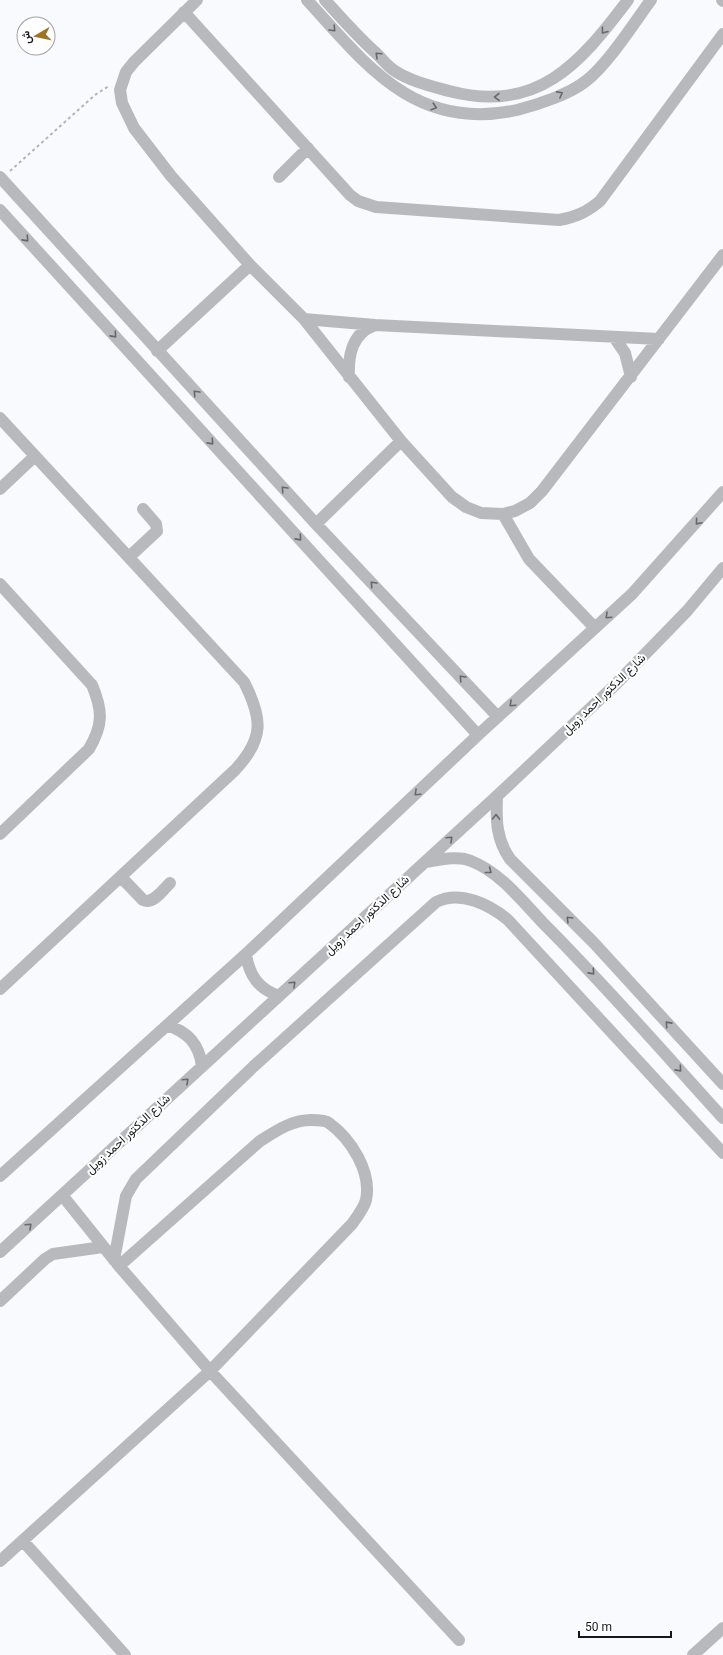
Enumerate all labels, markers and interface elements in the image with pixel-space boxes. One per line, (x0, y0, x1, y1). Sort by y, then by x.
north arrow (16, 16, 56, 56)
one-way arrow (328, 24, 336, 32)
one-way arrow (602, 27, 609, 34)
text: ش (19, 30, 34, 45)
one-way arrow (375, 53, 382, 60)
one-way arrow (494, 92, 500, 101)
one-way arrow (556, 92, 563, 99)
one-way arrow (431, 102, 438, 111)
one-way arrow (22, 234, 29, 242)
one-way arrow (109, 330, 117, 338)
one-way arrow (193, 390, 200, 398)
one-way arrow (206, 437, 213, 444)
one-way arrow (281, 486, 289, 494)
one-way arrow (695, 517, 702, 525)
one-way arrow (294, 533, 301, 540)
one-way arrow (370, 581, 378, 589)
one-way arrow (605, 611, 613, 619)
street label: شارع الدكتور احمد زويل (560, 651, 650, 739)
one-way arrow (459, 675, 467, 683)
one-way arrow (510, 699, 517, 706)
one-way arrow (414, 788, 422, 795)
one-way arrow (492, 814, 500, 820)
one-way arrow (445, 836, 453, 844)
one-way arrow (485, 867, 492, 874)
street label: شارع الدكتور احمد زويل (322, 872, 413, 959)
one-way arrow (566, 916, 574, 924)
one-way arrow (587, 968, 594, 975)
one-way arrow (288, 982, 295, 989)
one-way arrow (666, 1021, 673, 1029)
one-way arrow (674, 1064, 681, 1072)
one-way arrow (182, 1079, 189, 1086)
street label: شارع الدكتور احمد زويل (83, 1091, 174, 1178)
one-way arrow (24, 1223, 32, 1231)
scale bar (579, 1613, 671, 1639)
text: 50 m (585, 1620, 612, 1634)

